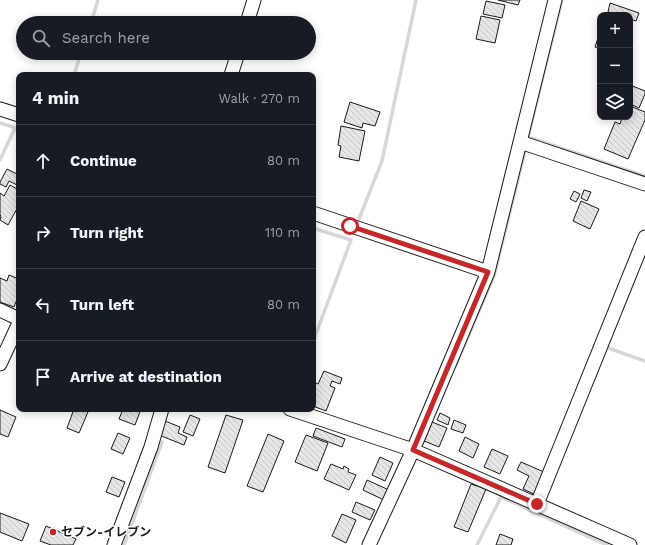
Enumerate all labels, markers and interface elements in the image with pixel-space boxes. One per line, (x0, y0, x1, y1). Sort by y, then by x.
map controls (597, 12, 633, 120)
button: + (597, 12, 633, 48)
search box (16, 16, 316, 60)
icon: search (30, 27, 52, 49)
text: Search here (62, 29, 150, 47)
button: − (597, 48, 633, 84)
button: layers (597, 84, 633, 120)
text: 4 min (32, 88, 79, 108)
text: Walk · 270 m (219, 91, 300, 106)
icon: ahead (32, 150, 54, 172)
text: Continue (70, 152, 137, 170)
text: 80 m (267, 153, 300, 168)
route start (341, 217, 359, 235)
icon: right (32, 222, 54, 244)
text: Turn right (70, 224, 143, 242)
text: 110 m (265, 225, 300, 240)
icon: left (32, 294, 54, 316)
text: Turn left (70, 296, 134, 314)
text: 80 m (267, 297, 300, 312)
icon: arrive (32, 366, 54, 388)
text: Arrive at destination (70, 368, 222, 386)
route end (528, 495, 546, 513)
place label: セブン-イレブン (61, 525, 151, 539)
marker: セブン-イレブン (48, 527, 58, 537)

